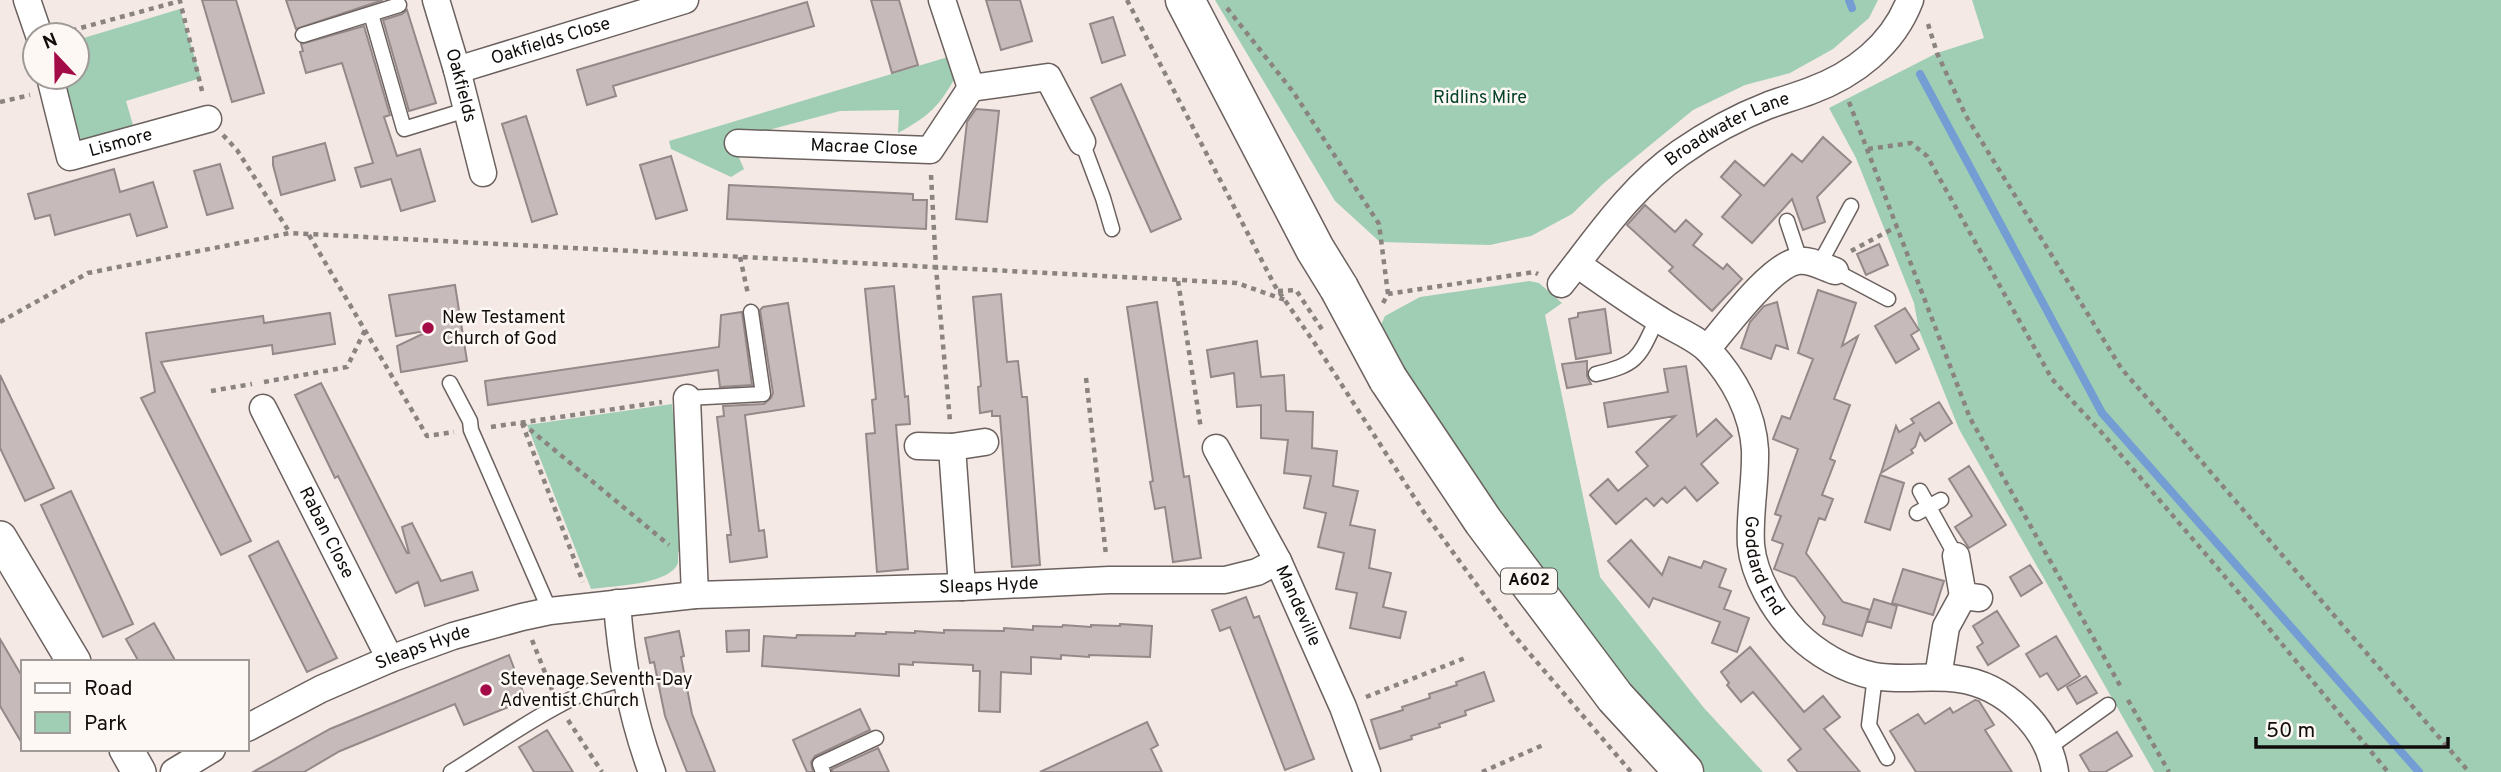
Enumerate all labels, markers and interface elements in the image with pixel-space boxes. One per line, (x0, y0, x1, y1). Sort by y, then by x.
street label: Oakfields Close (488, 12, 613, 70)
north arrow (21, 21, 91, 91)
text: N (40, 28, 61, 56)
street label: Oakfields (440, 46, 481, 125)
park label: Ridlins Mire (1433, 87, 1527, 110)
street label: Broadwater Lane (1660, 87, 1793, 172)
street label: Lismore (86, 123, 155, 163)
street label: Macrae Close (810, 134, 918, 161)
place label: New Testament Church of God (442, 307, 566, 351)
marker: New Testament Church of God (420, 320, 436, 336)
street label: Raban Close (293, 483, 359, 583)
street label: Goddard End (1739, 515, 1790, 621)
street label: Mandeville (1270, 562, 1326, 650)
road number: A602 (1501, 568, 1557, 594)
street label: Sleaps Hyde (939, 572, 1039, 599)
street label: Sleaps Hyde (372, 620, 473, 675)
legend (21, 660, 248, 751)
place label: Stevenage Seventh-Day Adventist Church (500, 669, 693, 713)
text: Road (84, 676, 133, 703)
marker: Stevenage Seventh-Day Adventist Church (478, 682, 494, 698)
scale bar (2256, 706, 2448, 750)
text: Park (84, 711, 127, 738)
text: 50 m (2266, 718, 2315, 745)

